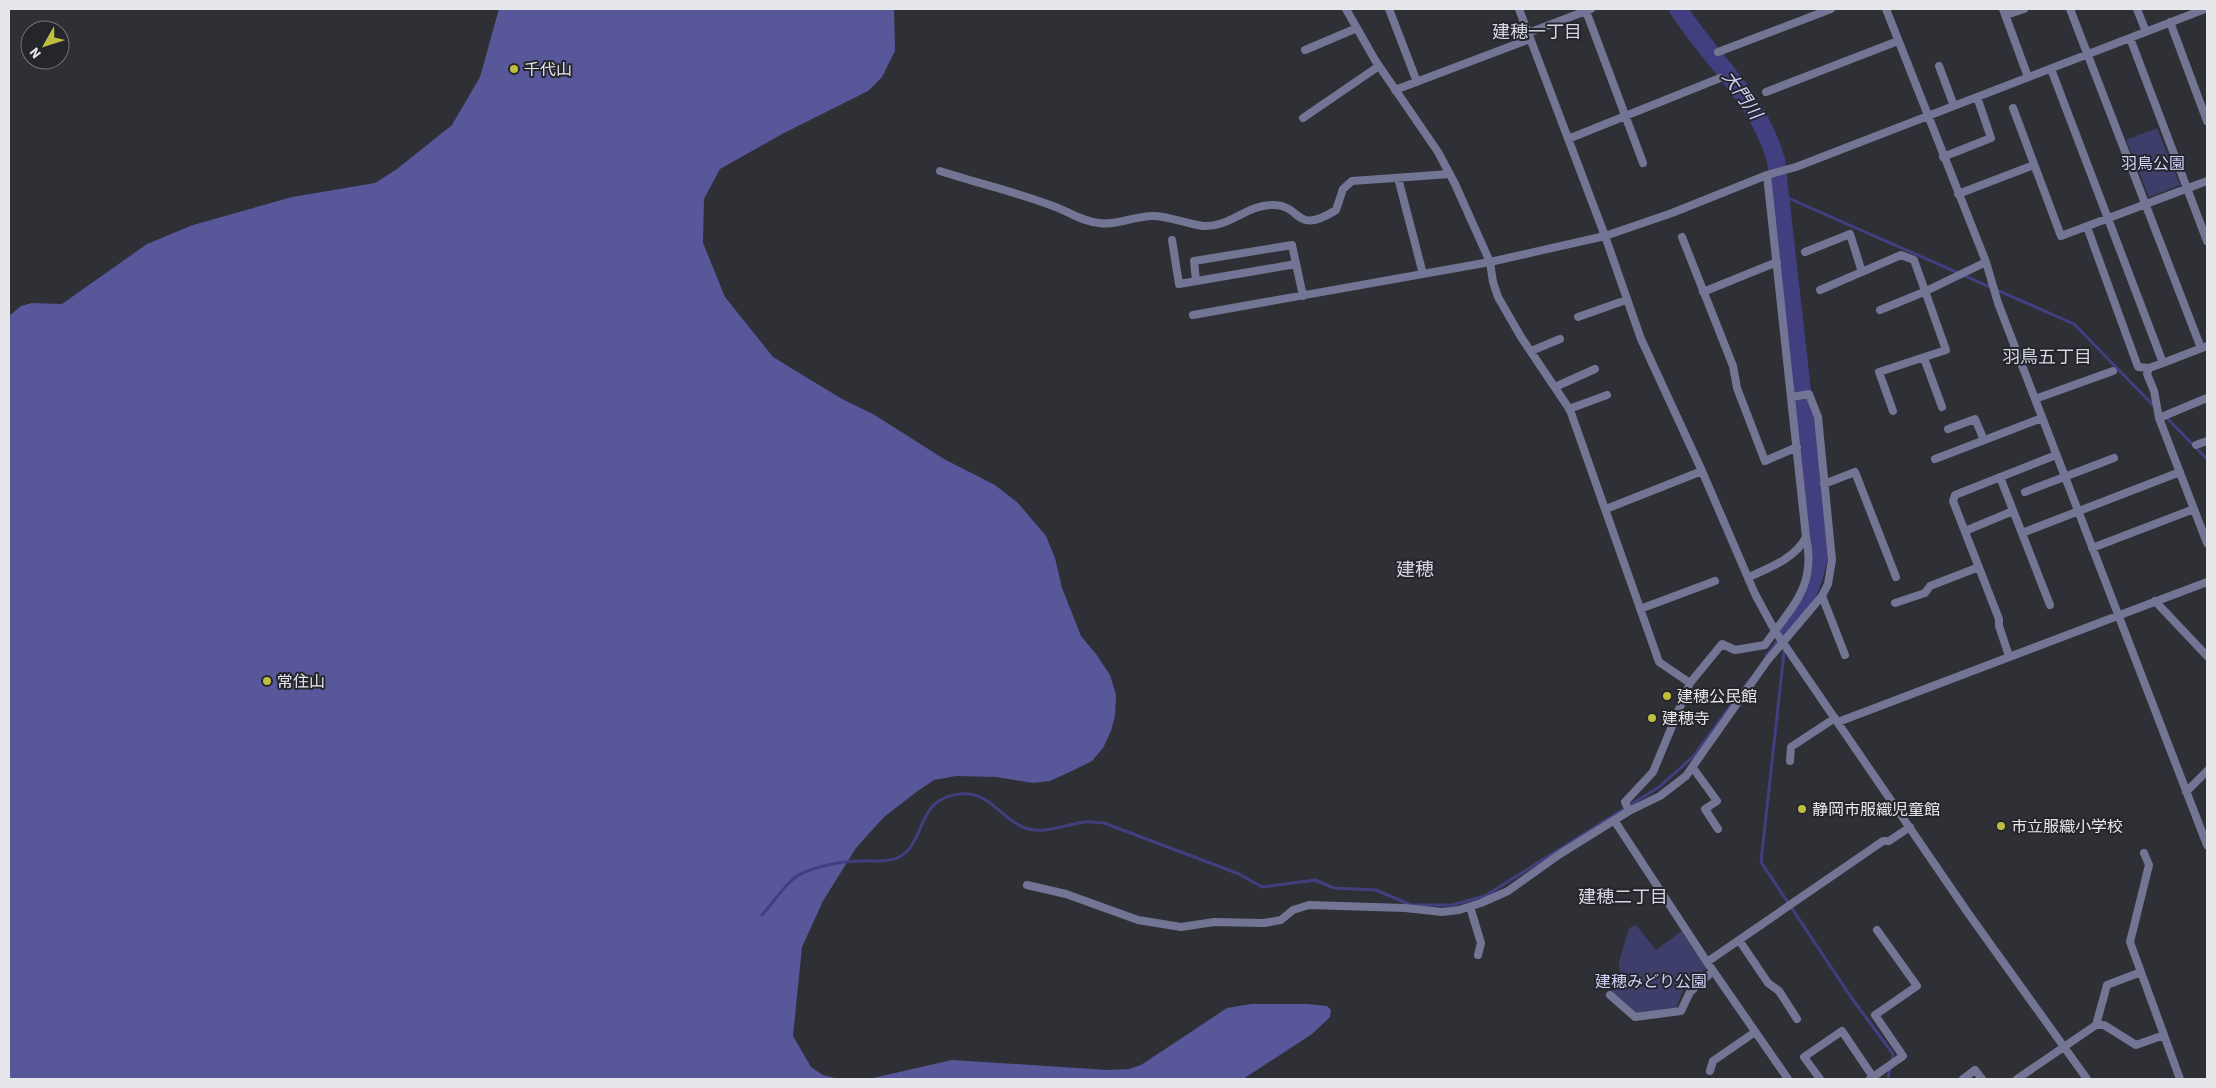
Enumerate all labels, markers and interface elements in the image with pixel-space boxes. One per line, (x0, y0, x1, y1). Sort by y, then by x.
north arrow (20, 20, 70, 70)
district label: 建穂一丁目 (1492, 20, 1582, 45)
text: N (25, 43, 46, 62)
place label: 千代山 (524, 59, 572, 81)
marker: 千代山 (508, 63, 520, 75)
water label: 大門川 (1716, 66, 1768, 126)
park label: 羽鳥公園 (2121, 153, 2185, 175)
district label: 羽鳥五丁目 (2002, 345, 2092, 370)
district label: 建穂 (1396, 557, 1434, 584)
place label: 常住山 (277, 671, 325, 693)
marker: 常住山 (261, 675, 273, 687)
place label: 建穂公民館 (1677, 686, 1757, 708)
marker: 建穂公民館 (1661, 690, 1673, 702)
place label: 建穂寺 (1662, 708, 1710, 730)
marker: 建穂寺 (1646, 712, 1658, 724)
place label: 静岡市服織児童館 (1812, 799, 1940, 821)
marker: 静岡市服織児童館 (1796, 803, 1808, 815)
place label: 市立服織小学校 (2011, 816, 2123, 838)
marker: 市立服織小学校 (1995, 820, 2007, 832)
district label: 建穂二丁目 (1578, 885, 1668, 910)
park label: 建穂みどり公園 (1595, 971, 1707, 993)

